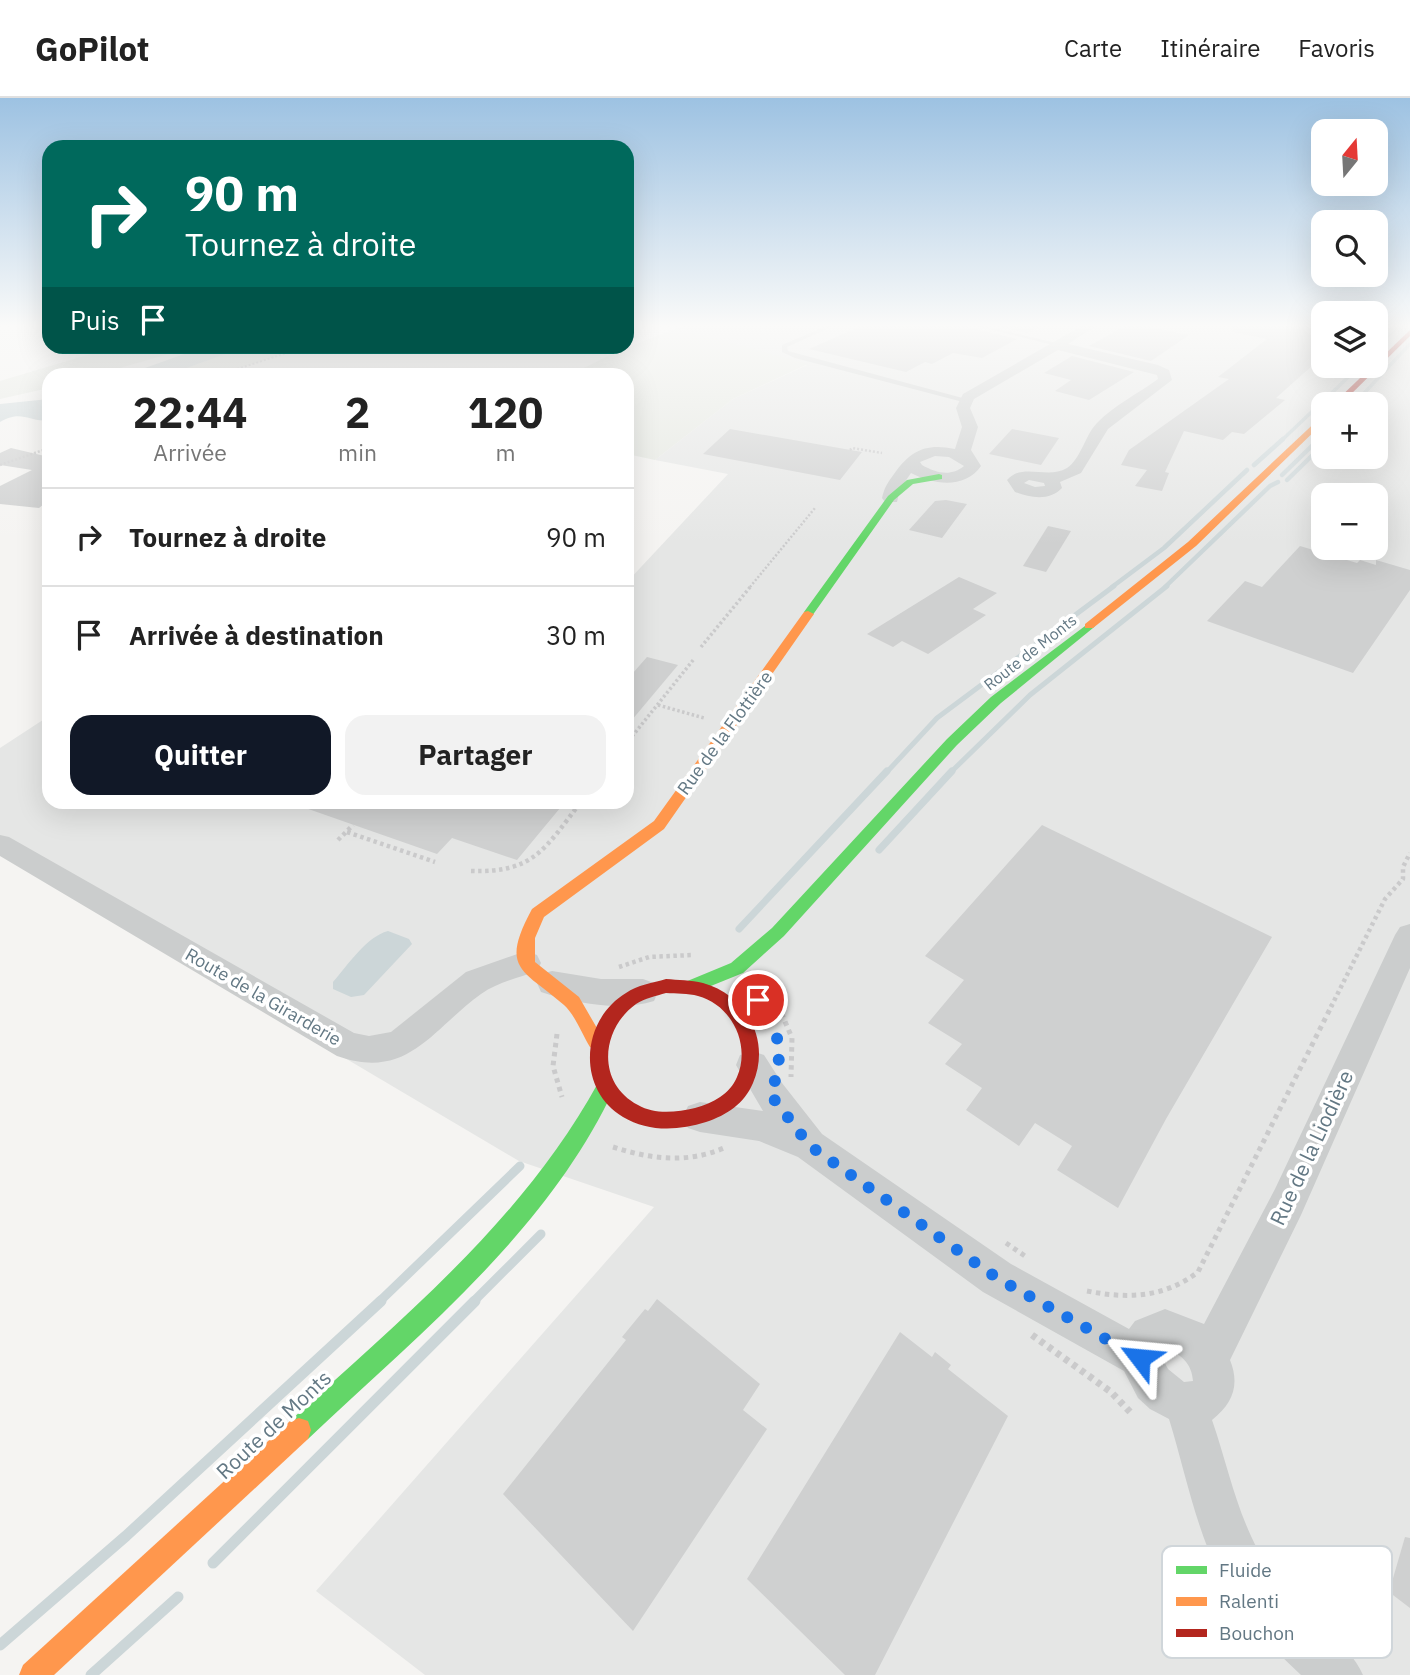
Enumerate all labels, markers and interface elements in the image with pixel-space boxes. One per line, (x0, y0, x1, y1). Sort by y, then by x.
text: GoPilot (35, 27, 149, 70)
text: Carte (1064, 32, 1122, 64)
text: Itinéraire (1160, 32, 1260, 64)
text: Favoris (1298, 32, 1375, 64)
north arrow (1311, 119, 1388, 196)
map controls (1311, 119, 1388, 560)
text: 90 m (185, 161, 299, 224)
icon: right (70, 168, 161, 259)
button: search (1311, 210, 1388, 287)
text: Tournez à droite (185, 223, 416, 265)
icon: arrive (134, 301, 172, 339)
button: layers (1311, 301, 1388, 378)
text: Puis (70, 303, 120, 337)
text: 22:44 (133, 385, 247, 440)
text: 2 (345, 385, 370, 440)
text: 120 (468, 385, 543, 440)
button: + (1311, 392, 1388, 469)
text: Arrivée (153, 437, 227, 467)
text: min (338, 437, 377, 467)
text: m (495, 437, 516, 467)
button: − (1311, 483, 1388, 560)
icon: right (70, 518, 108, 556)
text: Tournez à droite (129, 520, 326, 554)
text: 90 m (546, 520, 606, 554)
street label: Route de Monts (980, 610, 1080, 694)
icon: arrive (70, 616, 108, 654)
text: Arrivée à destination (129, 618, 384, 652)
text: 30 m (546, 618, 606, 652)
street label: Rue de la Flottière (672, 666, 777, 799)
button: Quitter (70, 715, 331, 795)
button: Partager (345, 715, 606, 795)
street label: Route de la Girarderie (181, 943, 345, 1051)
pin (728, 970, 788, 1030)
icon: arrive (739, 981, 777, 1019)
street label: Rue de la Liodière (1263, 1066, 1359, 1230)
position arrow (1103, 1321, 1177, 1395)
street label: Route de Monts (210, 1364, 337, 1485)
legend (1162, 1546, 1392, 1658)
text: Fluide (1219, 1558, 1272, 1582)
text: Ralenti (1219, 1589, 1279, 1613)
text: Bouchon (1219, 1621, 1295, 1645)

